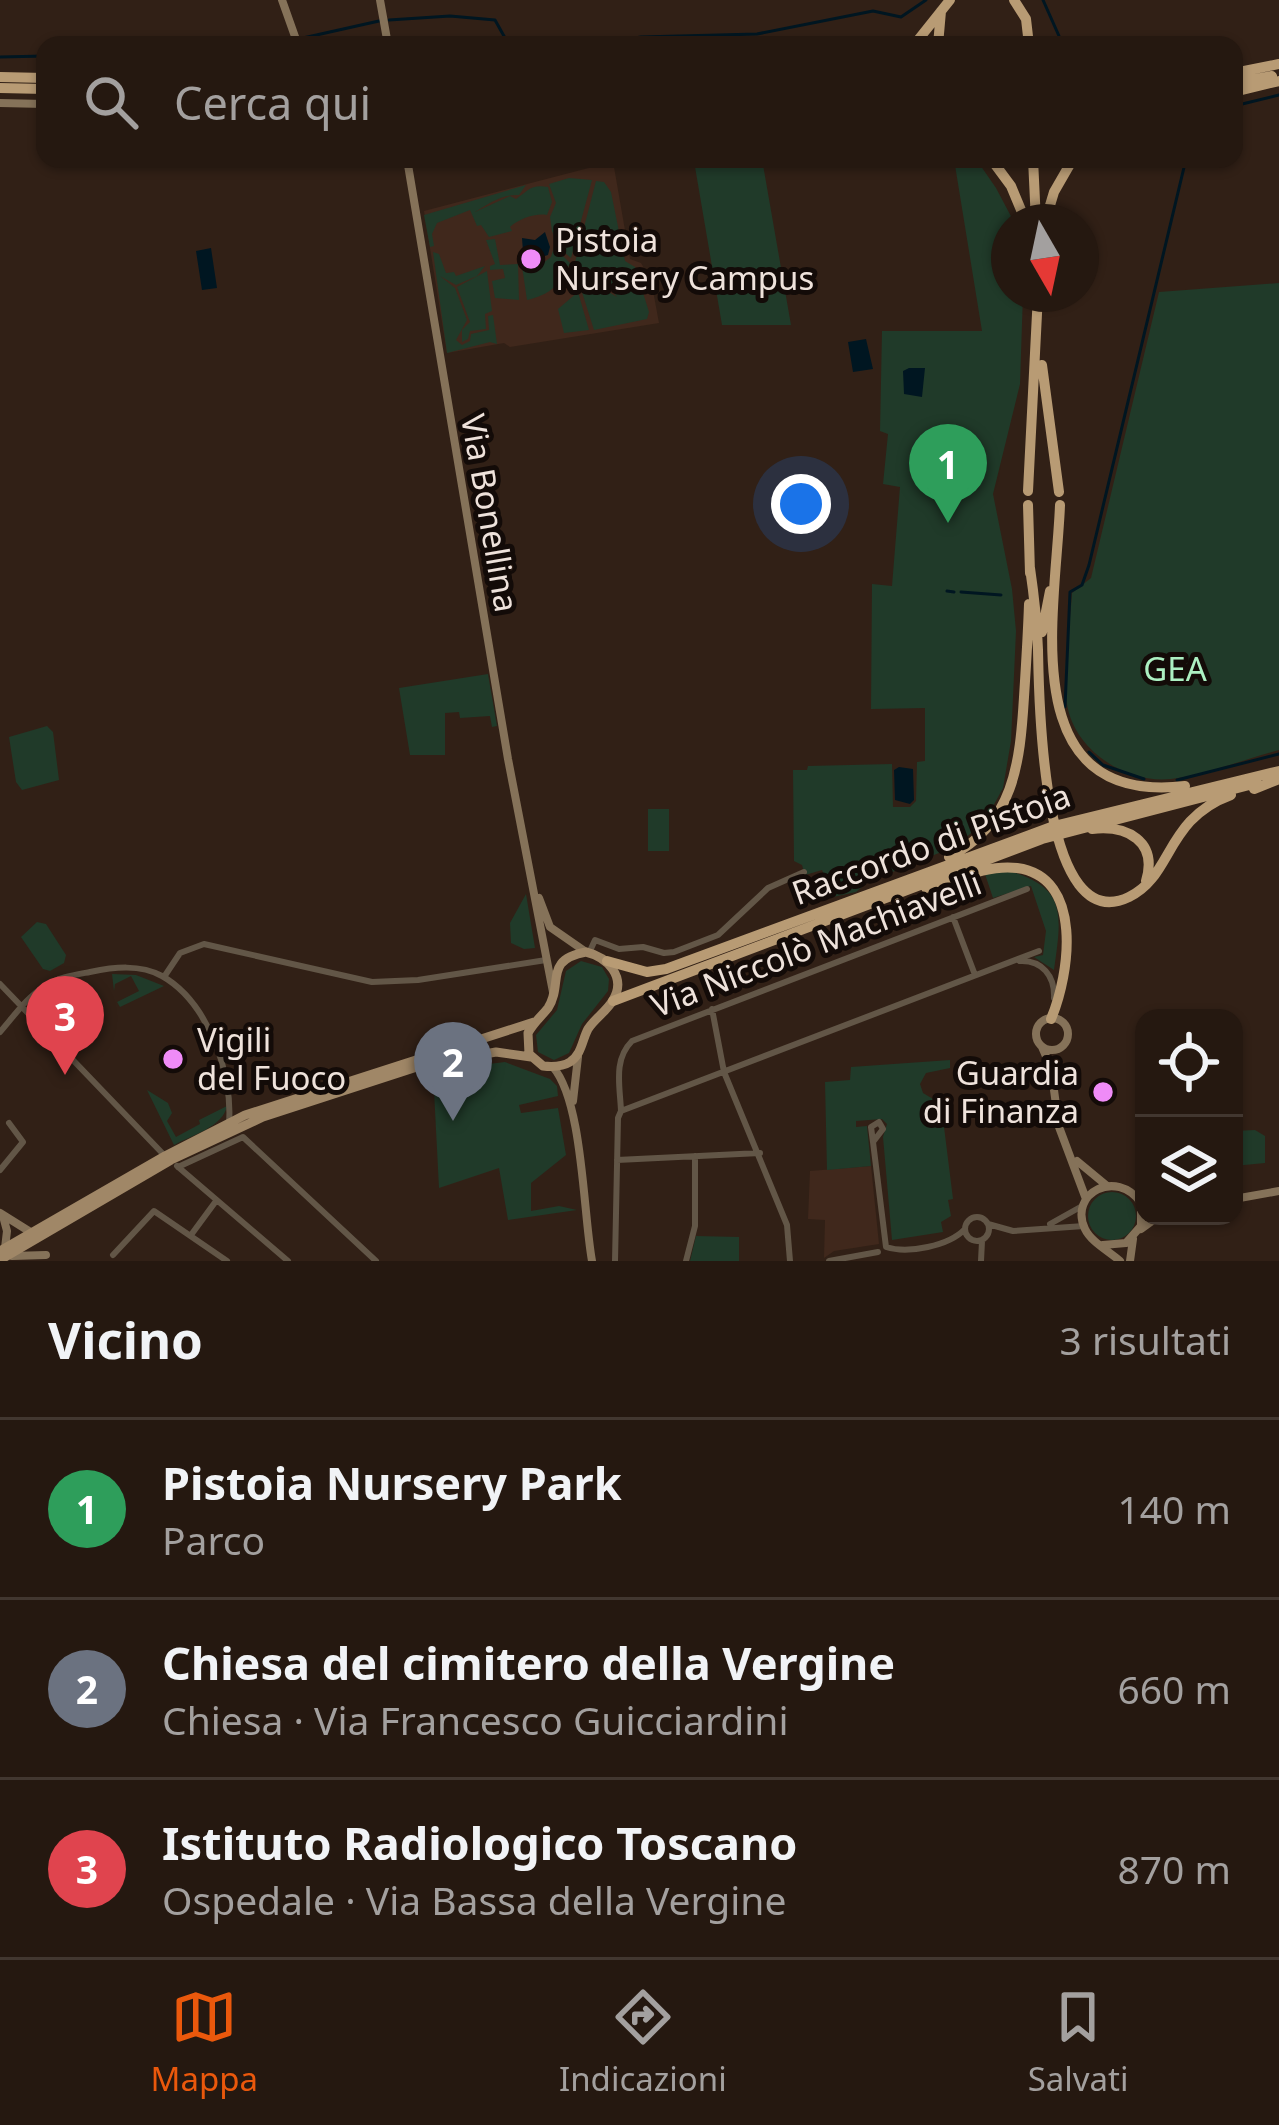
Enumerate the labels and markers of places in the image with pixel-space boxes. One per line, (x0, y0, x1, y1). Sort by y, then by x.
place label: Pistoia Nursery Campus (555, 217, 814, 300)
marker: Pistoia Nursery Campus (518, 246, 544, 272)
pin: 1 (909, 424, 987, 523)
pin: 3 (26, 976, 104, 1075)
place label: Vigili del Fuoco (197, 1017, 346, 1100)
pin: 2 (414, 1022, 492, 1121)
marker: Vigili del Fuoco (160, 1046, 186, 1072)
place label: Guardia di Finanza (923, 1050, 1079, 1133)
marker: Guardia di Finanza (1090, 1079, 1116, 1105)

